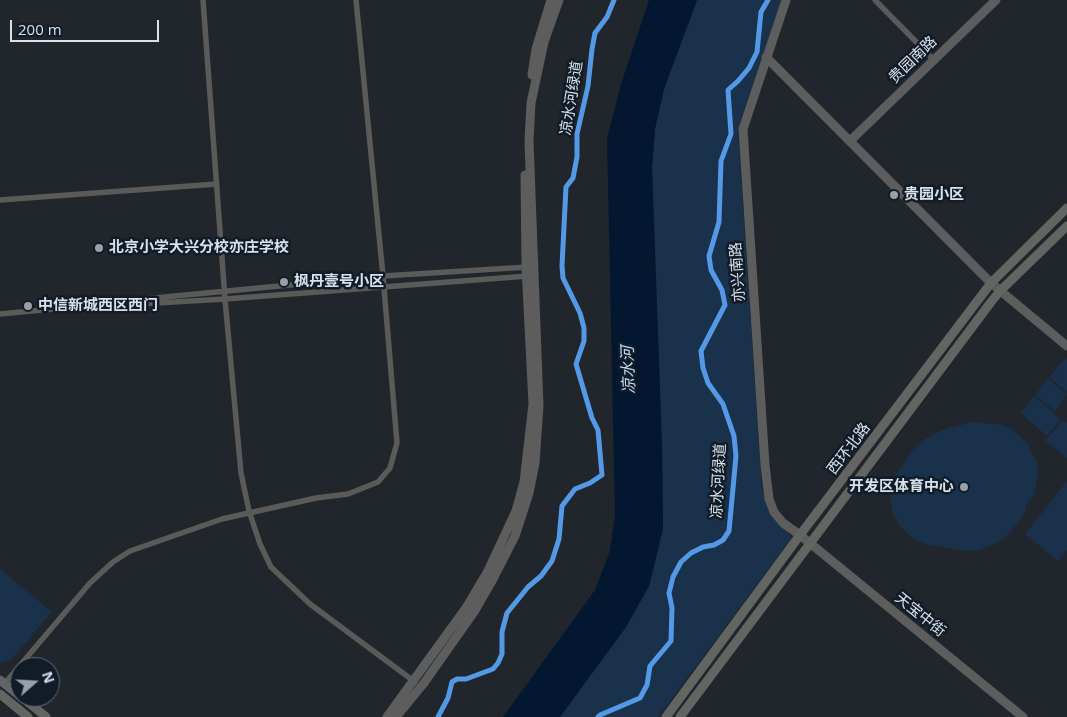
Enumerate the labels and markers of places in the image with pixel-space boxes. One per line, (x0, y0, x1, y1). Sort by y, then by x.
place label: 贵园小区 (904, 186, 964, 204)
marker: 贵园小区 (888, 189, 900, 201)
place label: 北京小学大兴分校亦庄学校 (109, 239, 289, 257)
marker: 北京小学大兴分校亦庄学校 (93, 242, 105, 254)
place label: 枫丹壹号小区 (294, 273, 384, 291)
marker: 枫丹壹号小区 (278, 276, 290, 288)
place label: 中信新城西区西门 (38, 297, 158, 315)
marker: 中信新城西区西门 (22, 300, 34, 312)
place label: 开发区体育中心 (849, 478, 954, 496)
marker: 开发区体育中心 (958, 481, 970, 493)

